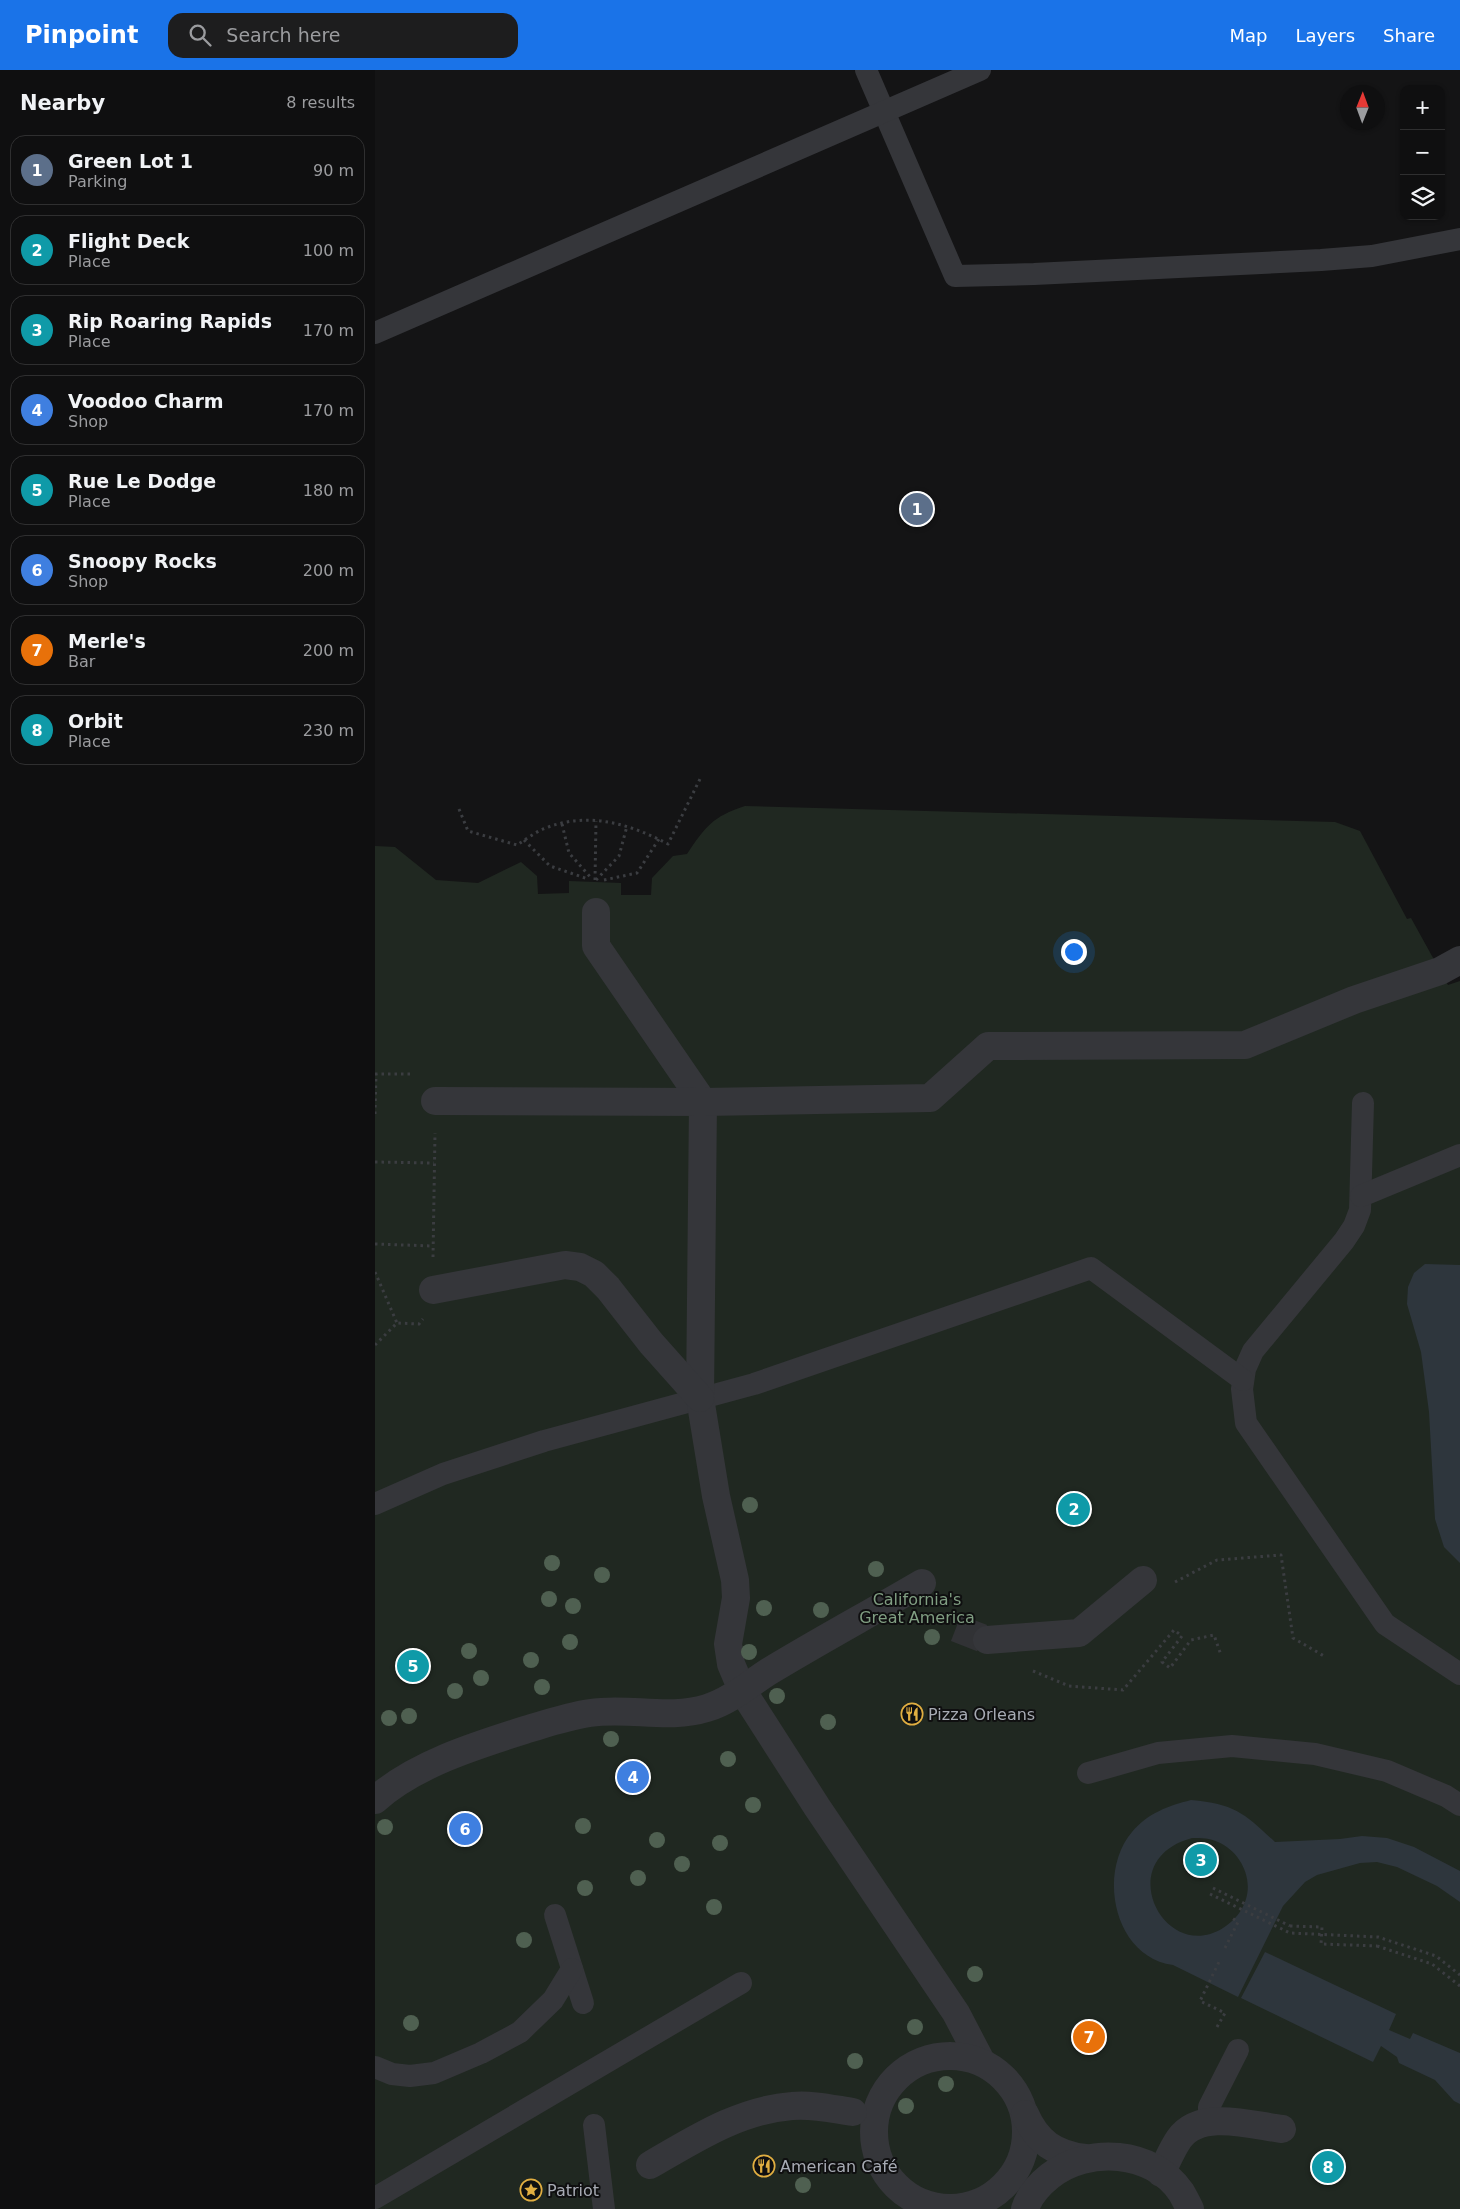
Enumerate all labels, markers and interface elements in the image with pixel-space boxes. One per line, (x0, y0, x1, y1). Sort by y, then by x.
search box (168, 13, 518, 58)
text: Pinpoint (25, 21, 138, 49)
icon: search (186, 21, 214, 49)
text: Search here (226, 24, 341, 46)
text: Map (1229, 25, 1267, 46)
text: Layers (1295, 25, 1355, 46)
text: Share (1383, 25, 1435, 46)
north arrow (1340, 85, 1385, 130)
map controls (1400, 85, 1445, 220)
button: + (1400, 85, 1445, 130)
text: Nearby (20, 91, 105, 115)
text: 8 results (286, 93, 355, 112)
button: − (1400, 130, 1445, 175)
text: Green Lot 1 (68, 150, 193, 172)
text: 1 (31, 161, 43, 180)
text: 90 m (313, 161, 354, 180)
text: Parking (68, 172, 127, 191)
button: layers (1400, 175, 1445, 220)
text: Flight Deck (68, 230, 189, 252)
text: 2 (31, 241, 43, 260)
text: 100 m (303, 241, 354, 260)
text: Place (68, 252, 111, 271)
text: Rip Roaring Rapids (68, 310, 272, 332)
text: 3 (31, 321, 43, 340)
text: 170 m (303, 321, 354, 340)
text: Place (68, 332, 111, 351)
text: Voodoo Charm (68, 390, 224, 412)
text: 4 (31, 401, 43, 420)
text: 170 m (303, 401, 354, 420)
text: Shop (68, 412, 108, 431)
text: Rue Le Dodge (68, 470, 216, 492)
text: 5 (31, 481, 43, 500)
text: 180 m (303, 481, 354, 500)
pin: 1 (901, 490, 933, 528)
text: Place (68, 492, 111, 511)
text: Snoopy Rocks (68, 550, 217, 572)
text: 6 (31, 561, 43, 580)
text: 200 m (303, 561, 354, 580)
text: Shop (68, 572, 108, 591)
text: Merle's (68, 630, 146, 652)
text: 7 (31, 641, 43, 660)
text: 200 m (303, 641, 354, 660)
text: Bar (68, 652, 95, 671)
text: Orbit (68, 710, 123, 732)
text: 8 (31, 721, 43, 740)
text: 230 m (303, 721, 354, 740)
text: Place (68, 732, 111, 751)
your location (1061, 939, 1087, 965)
pin: 2 (1058, 1490, 1090, 1528)
park label: California's Great America (859, 1590, 975, 1627)
pin: 5 (397, 1647, 429, 1685)
restaurant icon: Pizza Orleans (900, 1702, 924, 1726)
place label: Pizza Orleans (928, 1705, 1035, 1724)
pin: 4 (617, 1758, 649, 1796)
pin: 6 (449, 1810, 481, 1848)
pin: 3 (1185, 1841, 1217, 1879)
pin: 7 (1073, 2018, 1105, 2056)
pin: 8 (1312, 2148, 1344, 2186)
restaurant icon: American Café (752, 2154, 776, 2178)
place label: American Café (780, 2157, 898, 2176)
place icon: Patriot (519, 2178, 543, 2202)
place label: Patriot (547, 2181, 599, 2200)

